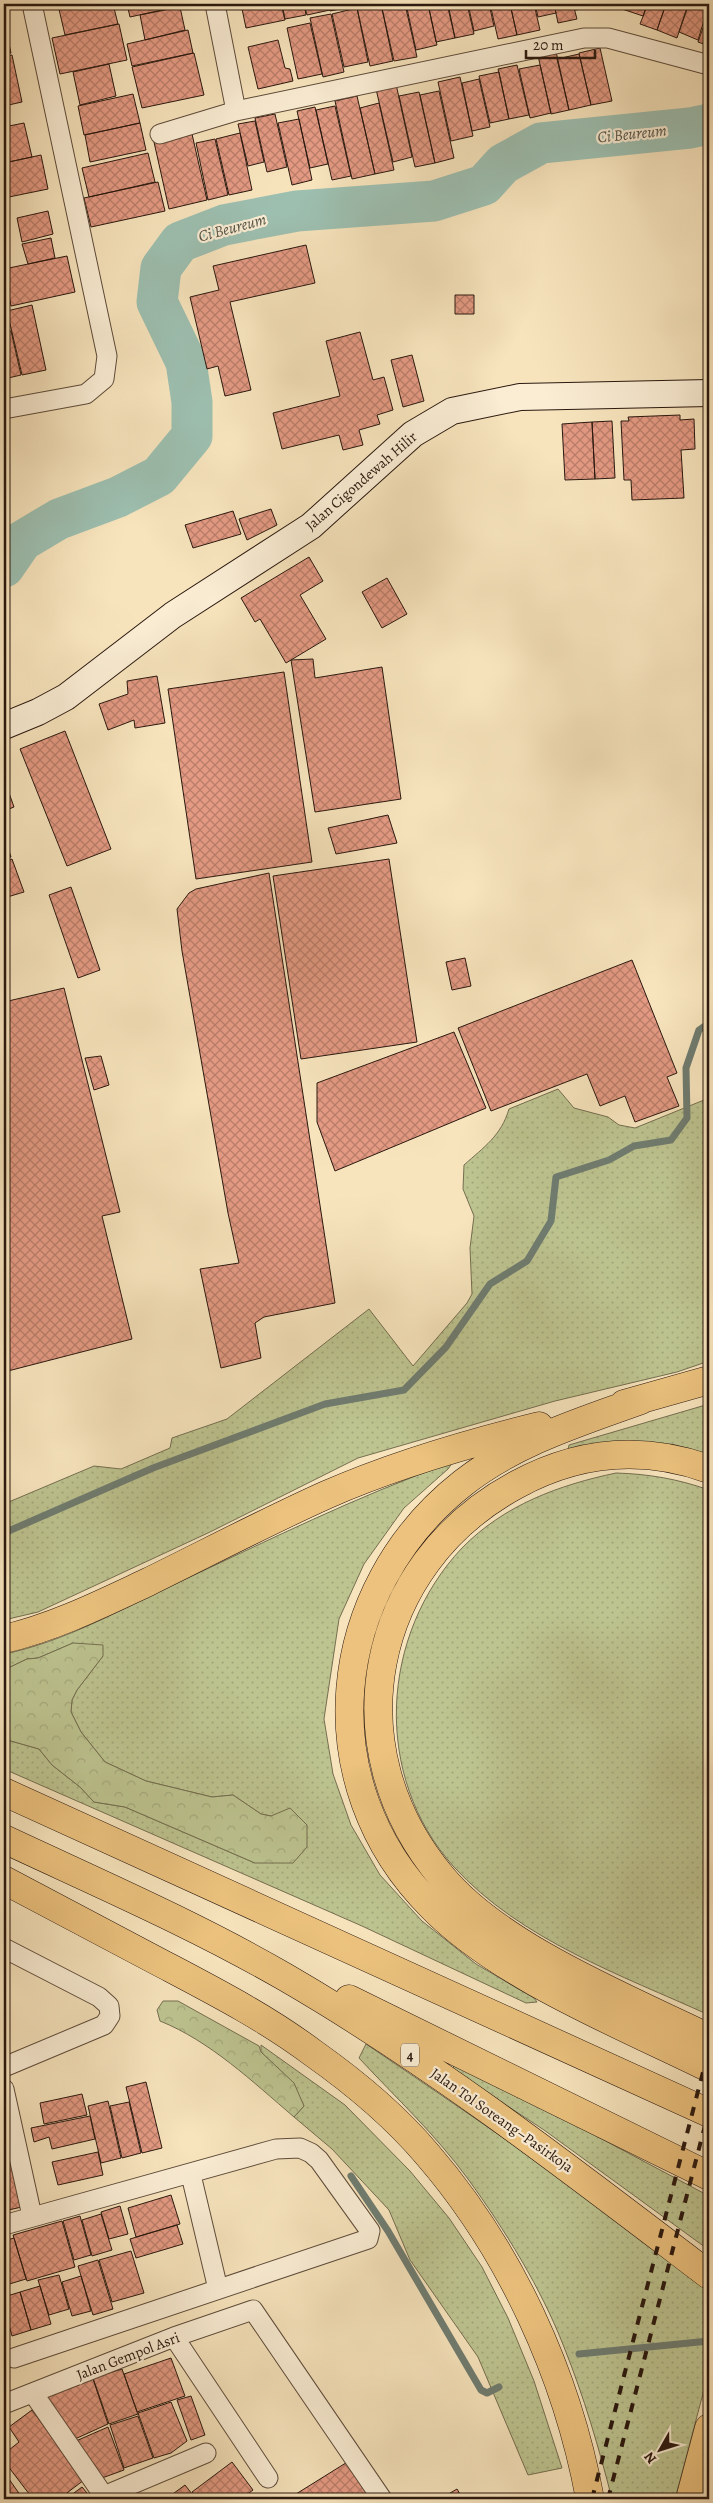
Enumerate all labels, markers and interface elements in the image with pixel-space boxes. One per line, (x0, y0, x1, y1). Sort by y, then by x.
scale bar (526, 28, 594, 60)
text: 20 m (533, 35, 564, 55)
water label: Ci Beureum (596, 119, 668, 149)
water label: Ci Beureum (196, 208, 269, 248)
street label: Jalan Cigondewah Hilir (301, 427, 421, 535)
road number: 4 (401, 2044, 419, 2066)
street label: Jalan Tol Soreang–Pasirkoja (427, 2063, 577, 2177)
street label: Jalan Gempol Asri (74, 2327, 182, 2385)
north arrow (636, 2426, 686, 2476)
text: N (640, 2448, 661, 2468)

